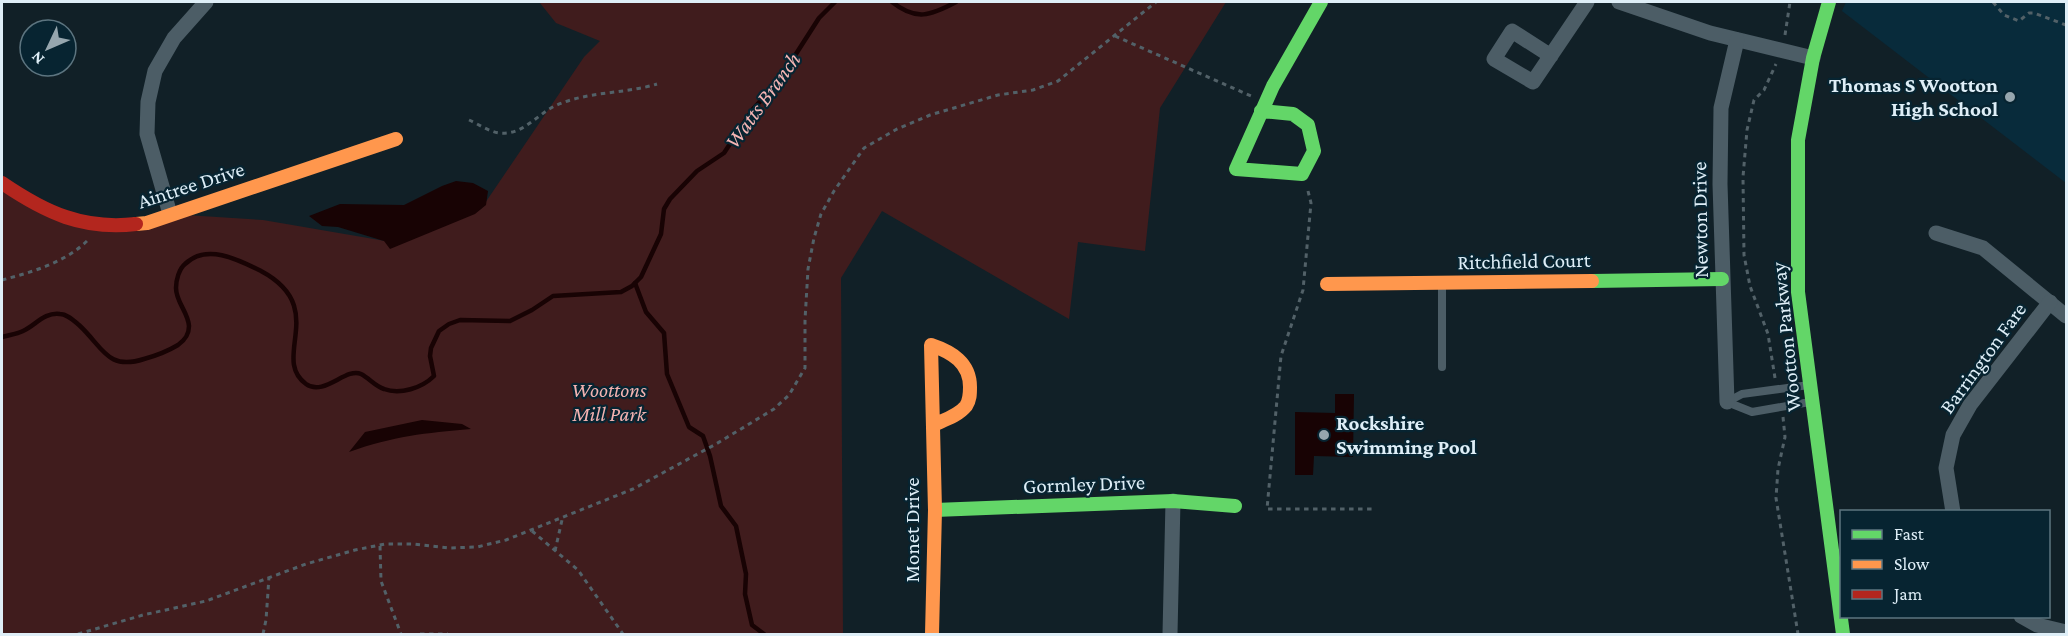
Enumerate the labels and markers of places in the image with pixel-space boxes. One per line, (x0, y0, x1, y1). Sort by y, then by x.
place label: Thomas S Wootton High School (1829, 73, 1998, 121)
marker: Thomas S Wootton High School (2003, 90, 2017, 104)
place label: Rockshire Swimming Pool (1336, 411, 1477, 459)
marker: Rockshire Swimming Pool (1317, 428, 1331, 442)

